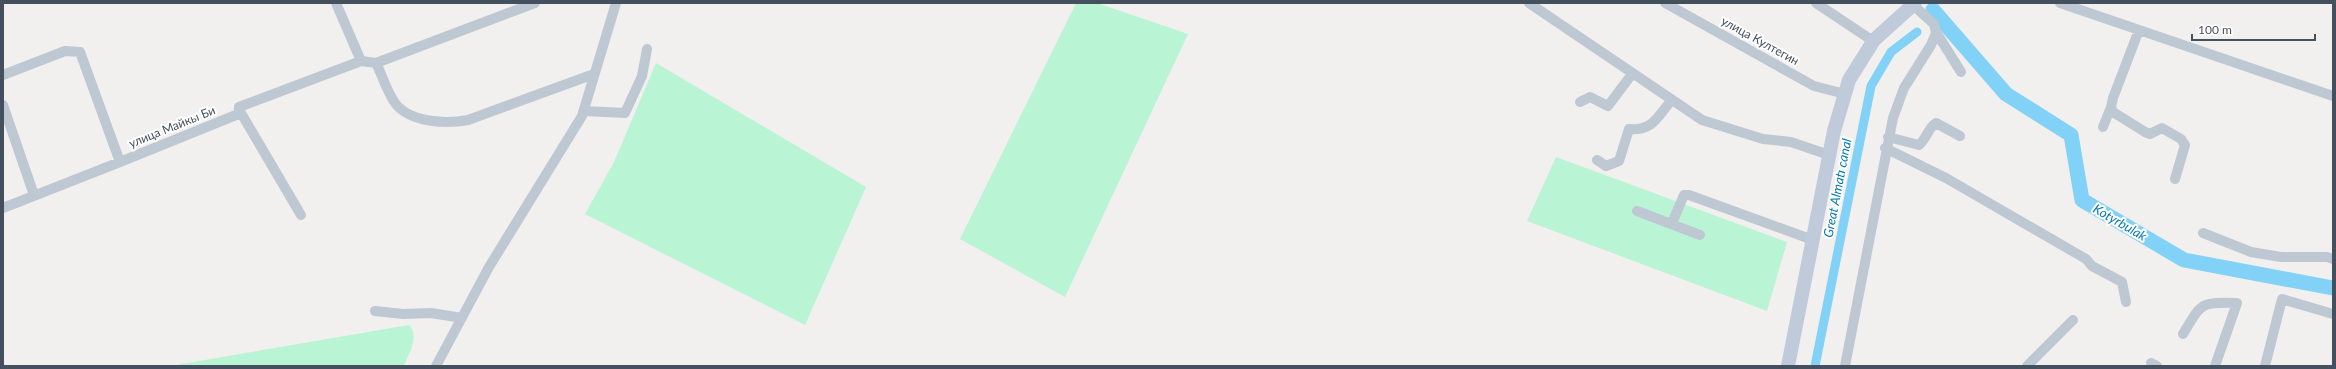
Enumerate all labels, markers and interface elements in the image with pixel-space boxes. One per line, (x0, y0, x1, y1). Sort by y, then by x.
street label: улица Култегин (1719, 13, 1802, 68)
scale bar (2192, 16, 2315, 42)
text: 100 m (2198, 22, 2232, 37)
street label: улица Майкы Би (126, 102, 217, 151)
water label: Great Almatı canal (1820, 137, 1854, 239)
water label: Kotyrbulak (2090, 200, 2150, 244)

